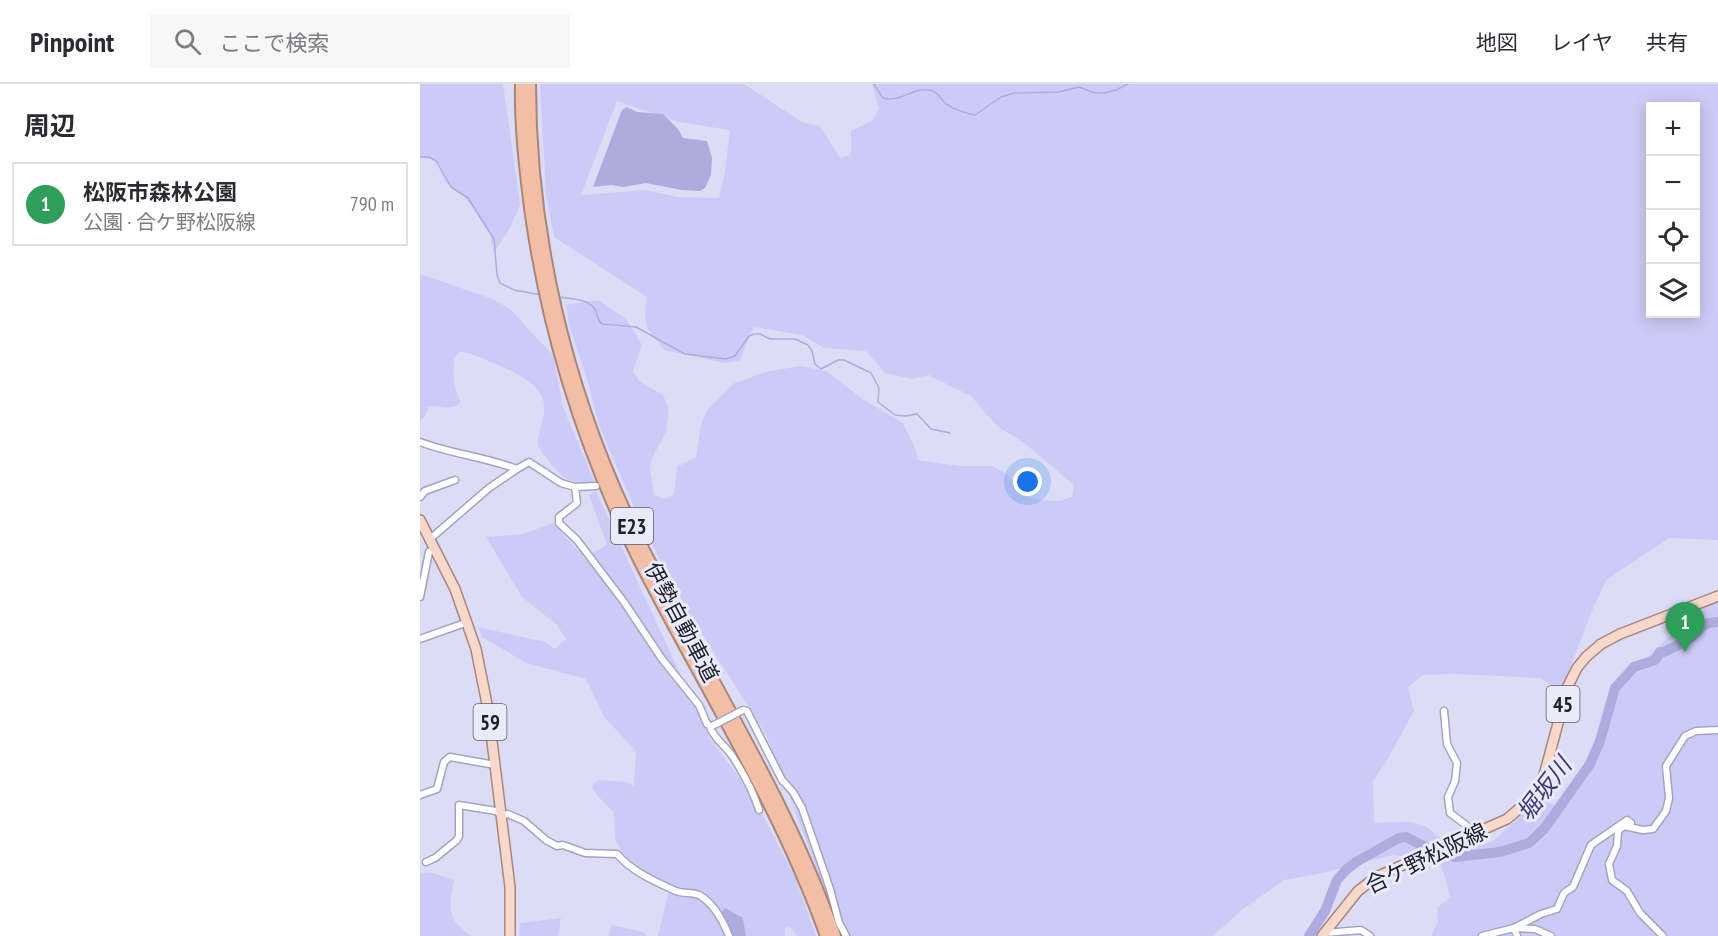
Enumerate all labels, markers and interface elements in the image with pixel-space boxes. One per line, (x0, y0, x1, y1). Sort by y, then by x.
search box (150, 14, 570, 68)
text: Pinpoint (30, 23, 114, 60)
icon: search (171, 25, 204, 58)
text: ここで検索 (219, 29, 329, 57)
text: 地図 (1476, 29, 1518, 56)
text: レイヤ (1551, 29, 1613, 56)
text: 共有 (1646, 29, 1688, 56)
map controls (1646, 102, 1700, 318)
button: + (1646, 102, 1700, 156)
text: 周辺 (24, 109, 76, 142)
button: − (1646, 156, 1700, 210)
text: 松阪市森林公園 (83, 178, 237, 206)
text: 1 (41, 191, 50, 217)
text: 790 m (350, 191, 394, 217)
text: 公園 · 合ケ野松阪線 (83, 209, 256, 235)
button: locate (1646, 210, 1700, 264)
button: layers (1646, 264, 1700, 318)
your location (1013, 467, 1042, 496)
road number: E23 (611, 508, 653, 544)
street label: 伊勢自動車道 (639, 557, 725, 687)
pin: 1 (1666, 602, 1704, 652)
road number: 45 (1546, 686, 1580, 722)
road number: 59 (474, 704, 506, 740)
water label: 堀坂川 (1510, 749, 1580, 827)
street label: 合ケ野松阪線 (1361, 816, 1491, 900)

